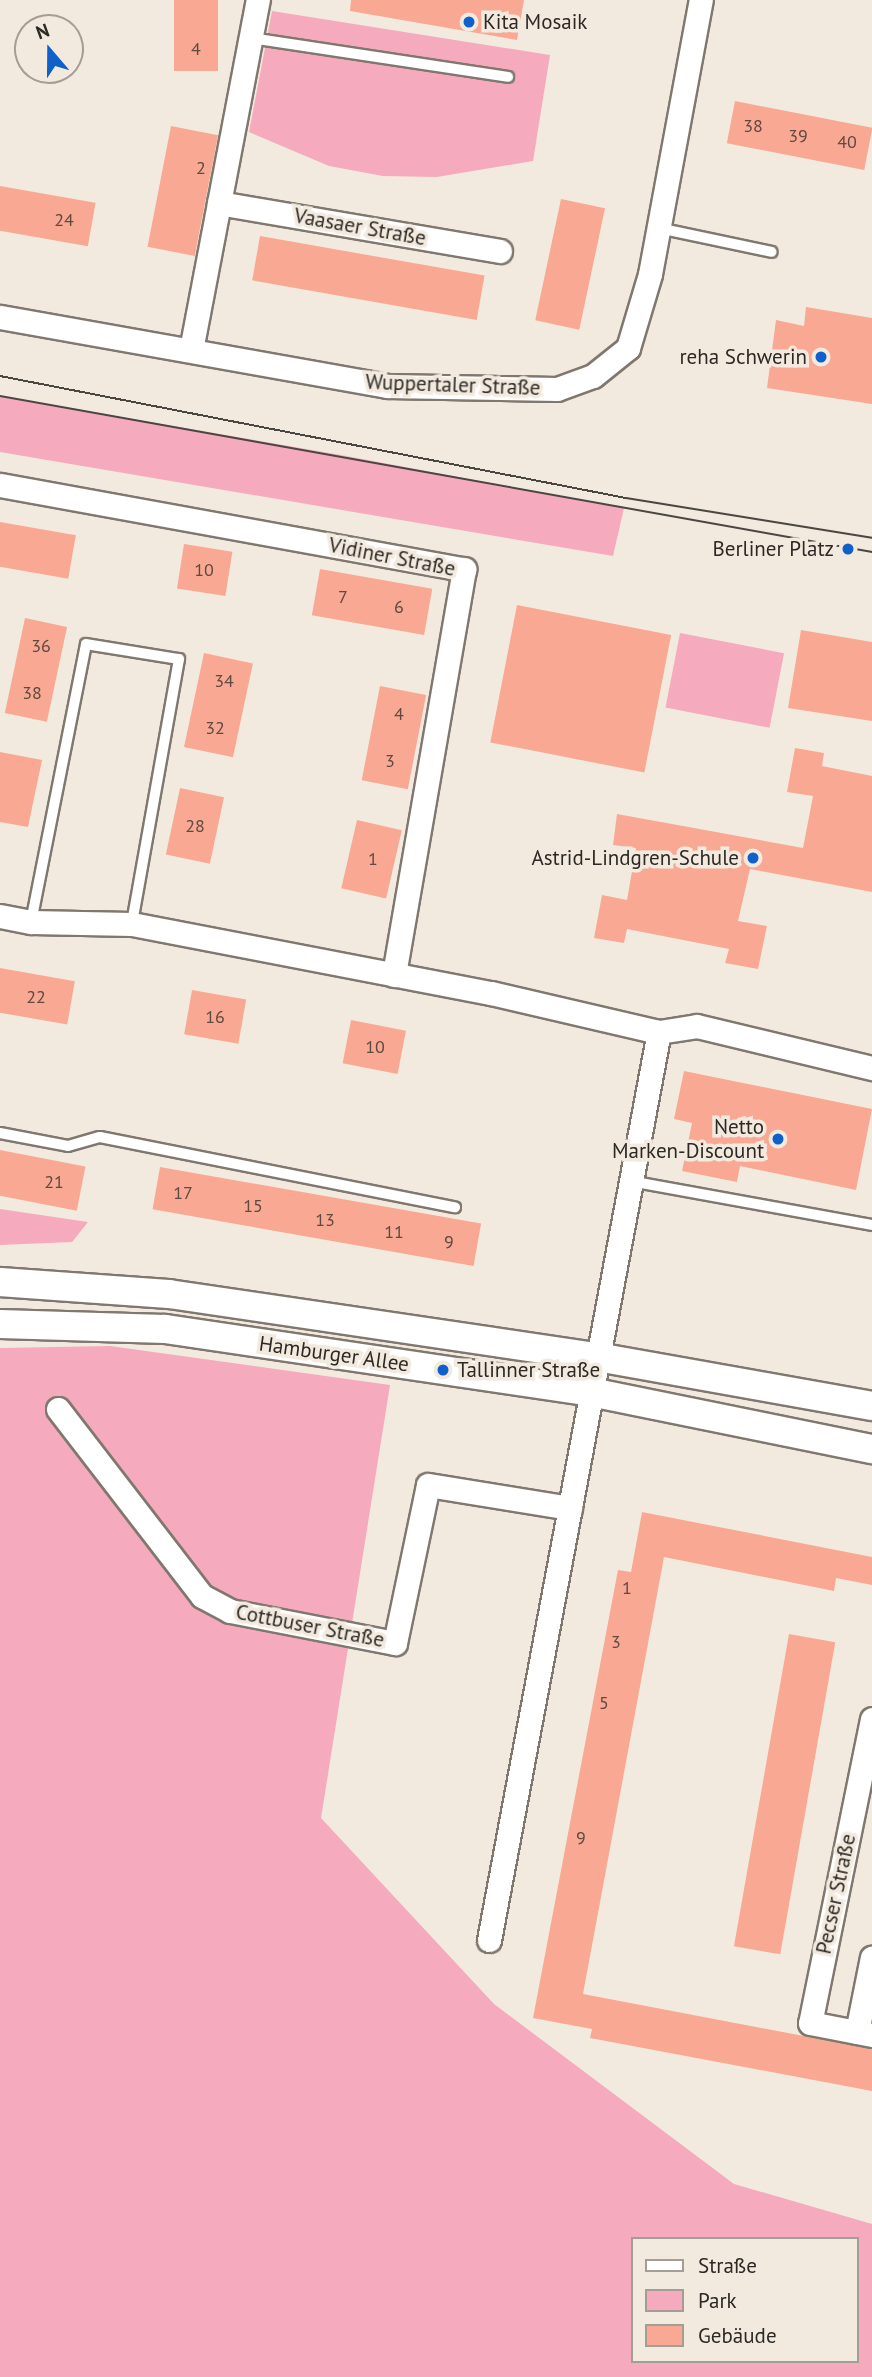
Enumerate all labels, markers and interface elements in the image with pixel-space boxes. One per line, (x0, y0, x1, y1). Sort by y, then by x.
place label: Kita Mosaik (483, 9, 587, 35)
north arrow (14, 14, 84, 84)
marker: Kita Mosaik (461, 14, 477, 30)
text: N (33, 18, 52, 45)
house number: 4 (191, 38, 201, 60)
house number: 38 (743, 115, 763, 137)
house number: 39 (788, 125, 808, 147)
house number: 40 (837, 131, 857, 153)
house number: 2 (196, 157, 206, 179)
street label: Vaasaer Straße (292, 203, 428, 251)
house number: 24 (54, 209, 74, 231)
place label: reha Schwerin (679, 344, 807, 370)
marker: reha Schwerin (813, 349, 829, 365)
street label: Wuppertaler Straße (365, 369, 541, 401)
street label: Vidiner Straße (327, 532, 457, 582)
place label: Berliner Platz (712, 536, 834, 562)
marker: Berliner Platz (840, 541, 856, 557)
house number: 10 (194, 559, 214, 581)
house number: 7 (338, 586, 348, 608)
house number: 6 (394, 596, 404, 618)
house number: 36 (31, 635, 51, 657)
house number: 34 (214, 670, 234, 692)
house number: 38 (22, 682, 42, 704)
house number: 4 (394, 703, 404, 725)
house number: 32 (205, 717, 225, 739)
house number: 3 (385, 750, 395, 772)
house number: 28 (185, 815, 205, 837)
place label: Astrid-Lindgren-Schule (531, 845, 739, 871)
house number: 1 (368, 848, 378, 870)
marker: Astrid-Lindgren-Schule (745, 850, 761, 866)
house number: 22 (26, 986, 46, 1008)
house number: 16 (205, 1006, 225, 1028)
house number: 10 (365, 1036, 385, 1058)
place label: Netto Marken-Discount (612, 1114, 764, 1164)
marker: Netto Marken-Discount (770, 1131, 786, 1147)
house number: 21 (44, 1171, 64, 1193)
house number: 17 (173, 1182, 193, 1204)
house number: 15 (243, 1195, 263, 1217)
house number: 13 (315, 1209, 335, 1231)
house number: 11 (384, 1221, 404, 1243)
house number: 9 (444, 1231, 454, 1253)
street label: Hamburger Allee (257, 1331, 411, 1377)
place label: Tallinner Straße (457, 1357, 600, 1383)
marker: Tallinner Straße (435, 1362, 451, 1378)
house number: 1 (622, 1577, 632, 1599)
street label: Cottbuser Straße (234, 1599, 386, 1653)
house number: 3 (611, 1631, 621, 1653)
house number: 5 (599, 1692, 609, 1714)
house number: 9 (576, 1827, 586, 1849)
street label: Pecser Straße (811, 1832, 861, 1956)
legend (630, 2237, 858, 2363)
text: Straße (698, 2252, 757, 2279)
text: Park (698, 2287, 737, 2314)
text: Gebäude (698, 2322, 777, 2349)

